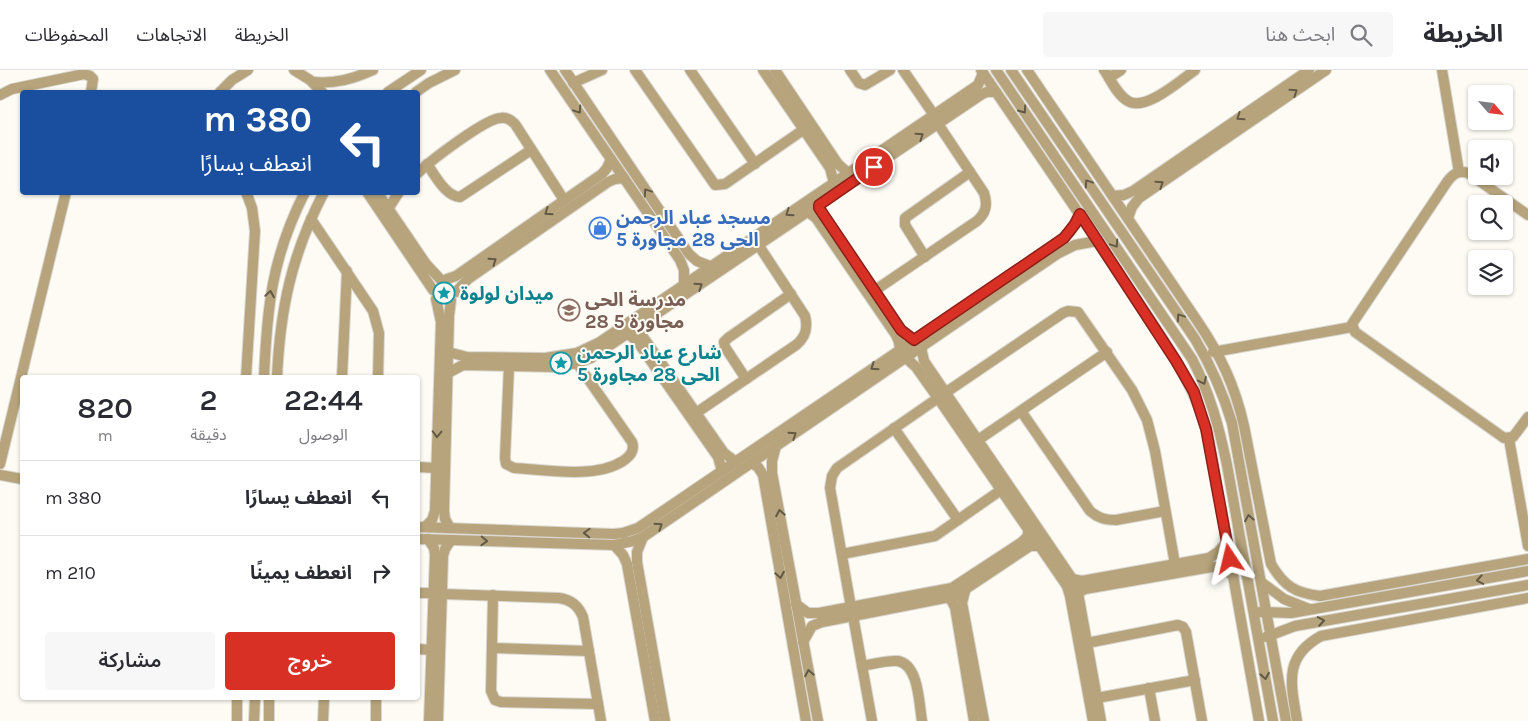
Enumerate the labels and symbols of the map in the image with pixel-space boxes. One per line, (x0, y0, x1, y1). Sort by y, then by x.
north arrow (1468, 85, 1512, 130)
one-way arrow (1288, 89, 1298, 98)
one-way arrow (572, 104, 581, 114)
one-way arrow (1017, 104, 1026, 114)
one-way arrow (1236, 111, 1245, 120)
one-way arrow (914, 133, 924, 142)
pin (853, 146, 895, 188)
one-way arrow (1085, 180, 1094, 189)
one-way arrow (1154, 181, 1163, 190)
one-way arrow (644, 188, 653, 198)
one-way arrow (544, 206, 554, 215)
place label: مسجد عباد الرحمن الحى 28 مجاورة 5 (616, 207, 771, 251)
one-way arrow (786, 207, 795, 217)
shop icon: مسجد عباد الرحمن الحى 28 مجاورة 5 (588, 216, 612, 240)
one-way arrow (1109, 239, 1118, 248)
one-way arrow (487, 258, 497, 267)
place icon: ميدان لولوة (432, 281, 456, 305)
place label: ميدان لولوة (460, 283, 554, 305)
one-way arrow (693, 283, 703, 292)
place label: مدرسة الحى 28 مجاورة 5 (585, 289, 686, 333)
one-way arrow (264, 290, 275, 298)
school or university icon: مدرسة الحى 28 مجاورة 5 (557, 298, 581, 322)
one-way arrow (1177, 314, 1186, 323)
place label: شارع عباد الرحمن الحى 28 مجاورة 5 (577, 342, 722, 386)
place icon: شارع عباد الرحمن الحى 28 مجاورة 5 (549, 351, 573, 375)
one-way arrow (871, 361, 880, 371)
one-way arrow (1196, 376, 1207, 385)
one-way arrow (432, 431, 443, 439)
one-way arrow (788, 431, 797, 441)
one-way arrow (775, 509, 785, 518)
one-way arrow (1245, 514, 1255, 522)
one-way arrow (653, 523, 663, 532)
one-way arrow (583, 528, 590, 538)
position arrow (1203, 532, 1255, 584)
one-way arrow (480, 536, 488, 546)
one-way arrow (775, 570, 785, 579)
one-way arrow (1476, 574, 1484, 584)
one-way arrow (1317, 617, 1326, 627)
one-way arrow (804, 669, 815, 677)
one-way arrow (1260, 672, 1270, 680)

